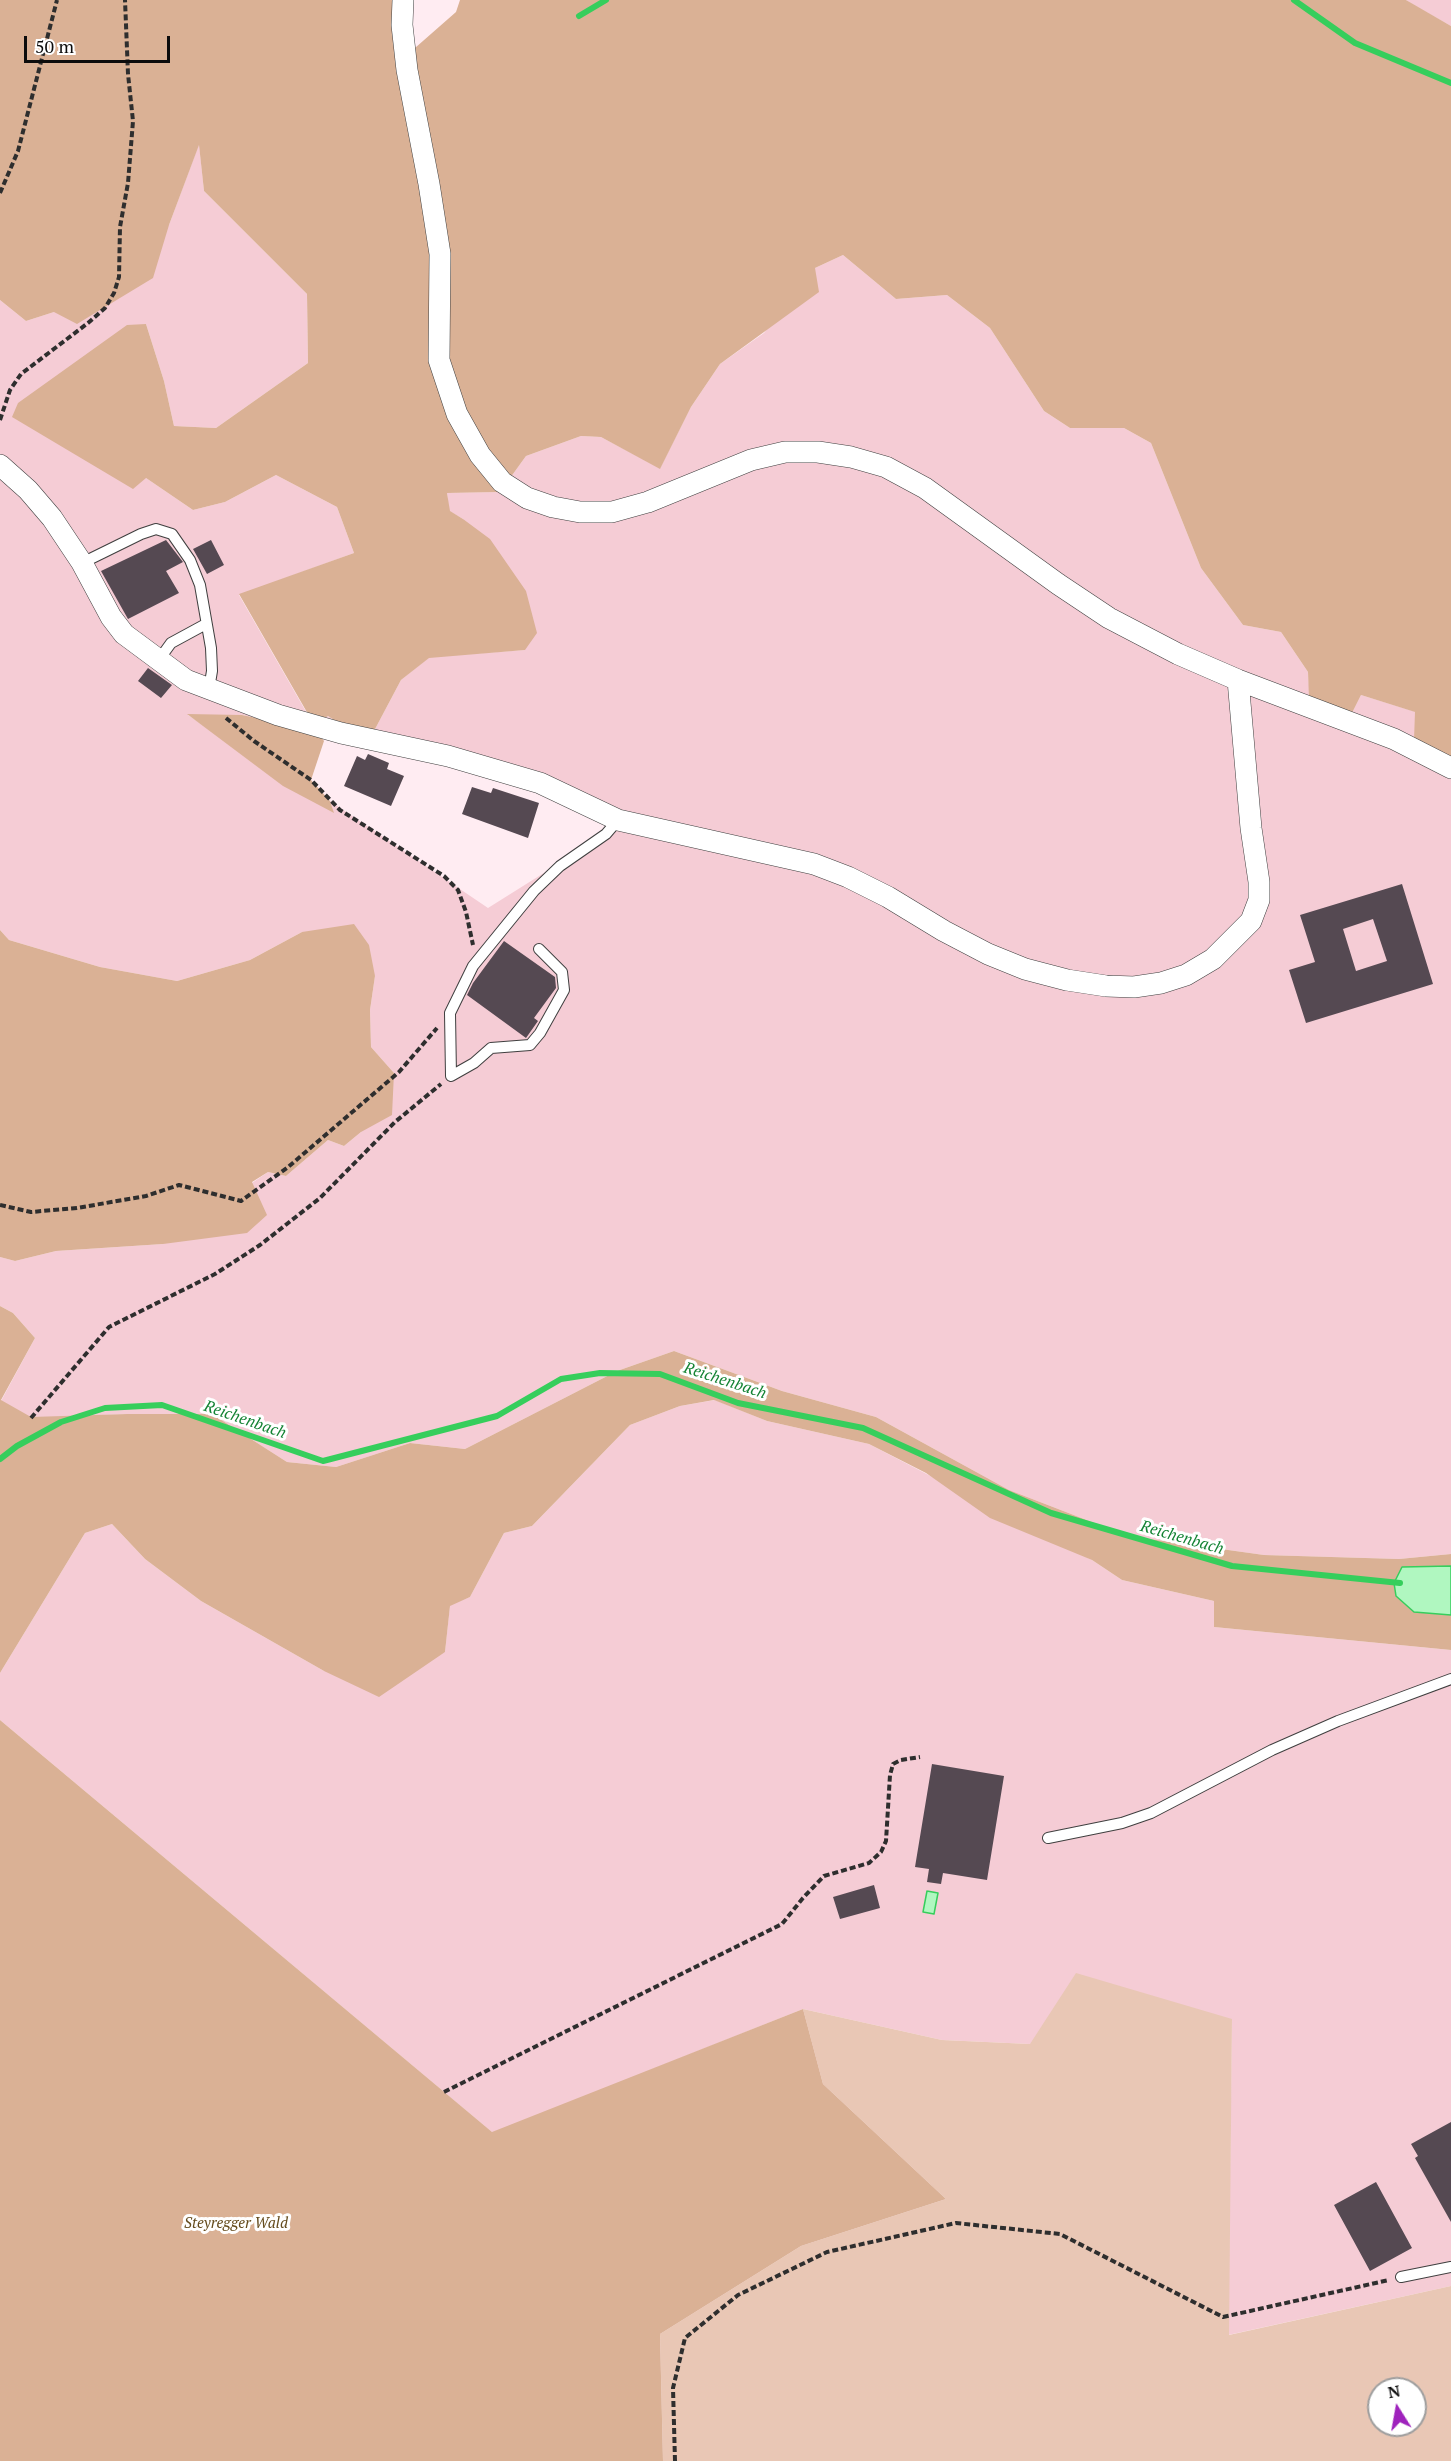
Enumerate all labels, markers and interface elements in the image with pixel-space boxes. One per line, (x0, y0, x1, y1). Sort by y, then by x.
scale bar (27, 24, 172, 62)
text: 50 m (35, 34, 74, 58)
water label: Reichenbach (681, 1359, 769, 1403)
water label: Reichenbach (201, 1397, 289, 1443)
water label: Reichenbach (1138, 1517, 1226, 1559)
park label: Steyregger Wald (184, 2215, 288, 2233)
north arrow (1367, 2377, 1427, 2437)
text: N (1386, 2379, 1402, 2403)

